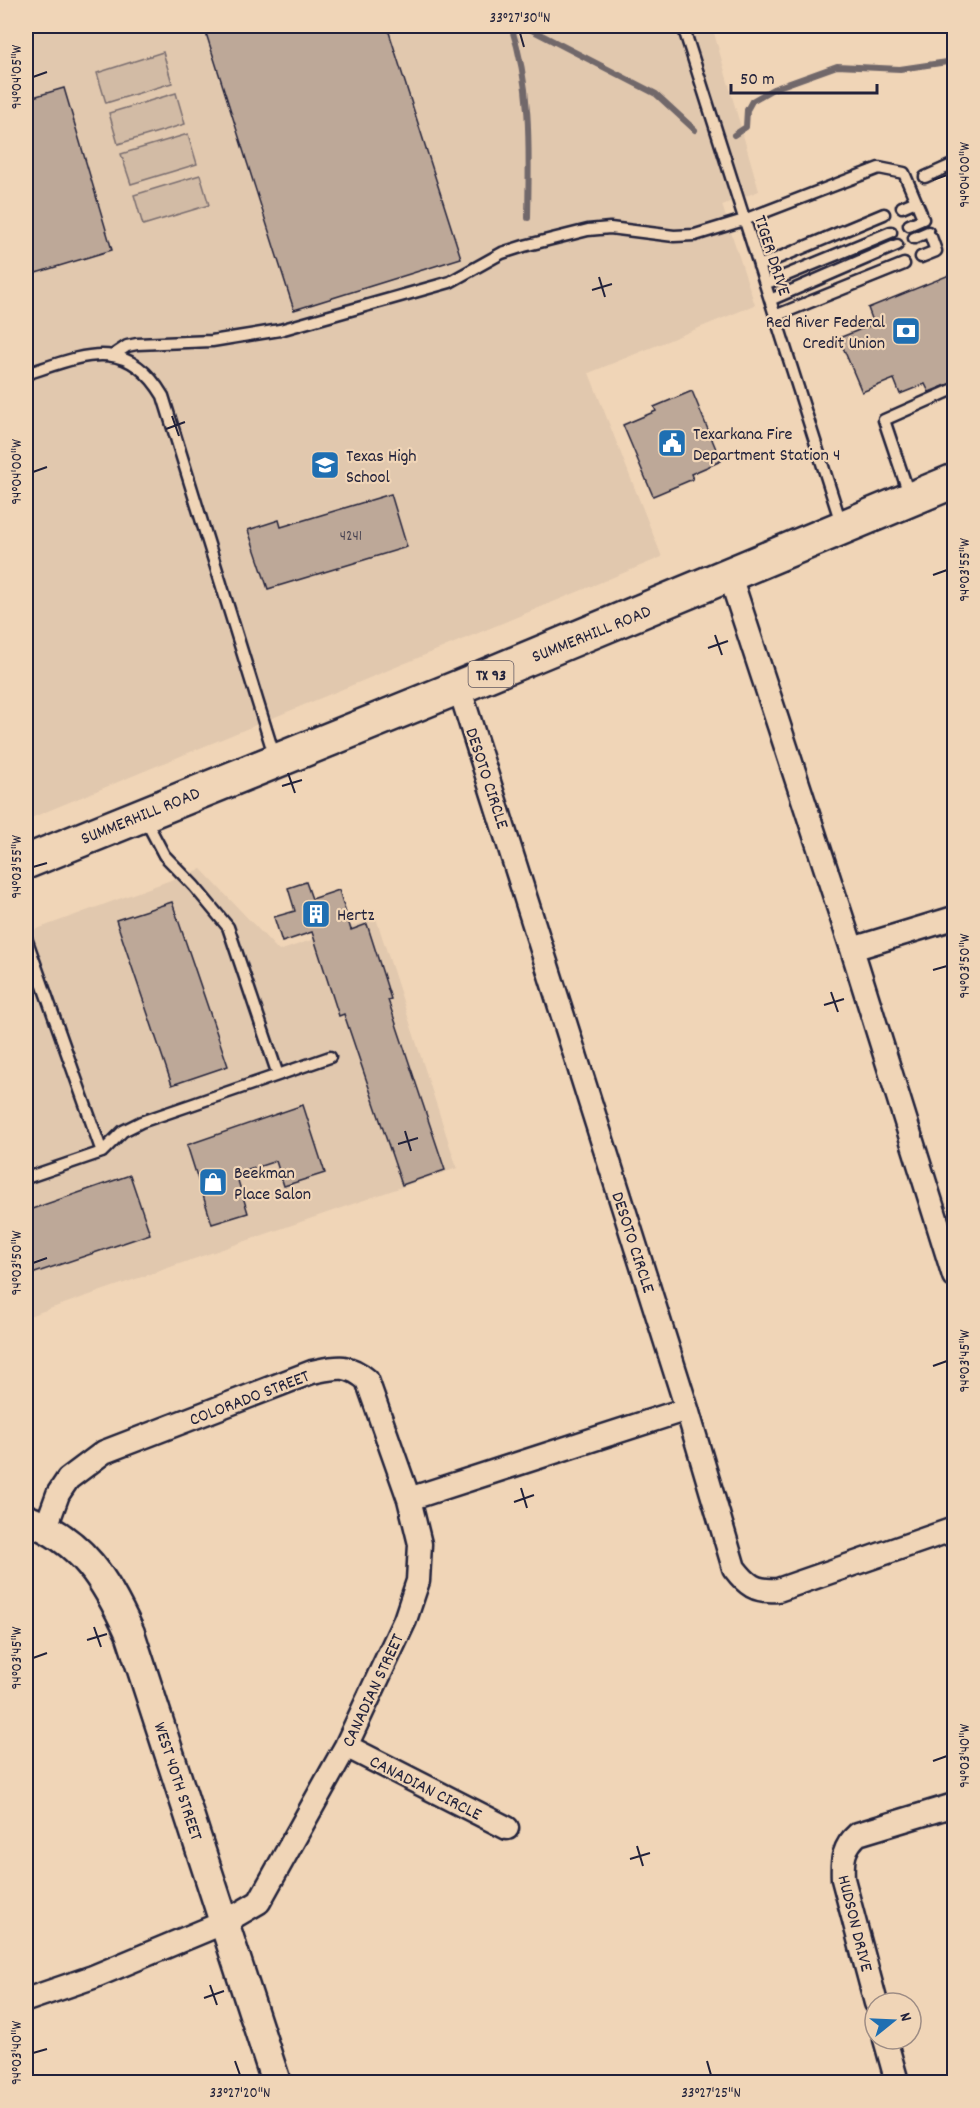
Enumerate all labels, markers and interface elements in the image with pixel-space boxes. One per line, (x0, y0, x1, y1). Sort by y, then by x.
text: 33°27'30"N (490, 8, 550, 30)
text: 94°04'05"W (7, 44, 29, 109)
scale bar (731, 57, 876, 95)
text: 50 m (740, 68, 775, 93)
text: 94°04'00"W (955, 142, 977, 208)
street label: TIGER DRIVE (746, 212, 795, 299)
place label: Red River Federal Credit Union (766, 311, 886, 357)
bank icon: Red River Federal Credit Union (890, 315, 922, 347)
place label: Texarkana Fire Department Station 4 (693, 423, 841, 469)
public building icon: Texarkana Fire Department Station 4 (656, 427, 688, 459)
text: 94°04'00"W (7, 439, 29, 505)
place label: Texas High School (346, 445, 417, 491)
school or university icon: Texas High School (309, 449, 341, 481)
house number: 4241 (340, 526, 362, 548)
text: 94°03'55"W (955, 538, 977, 602)
street label: SUMMERHILL ROAD (529, 600, 655, 671)
road number: TX 93 (468, 661, 514, 687)
street label: DESOTO CIRCLE (458, 725, 514, 833)
street label: SUMMERHILL ROAD (78, 782, 204, 853)
text: 94°03'55"W (7, 835, 29, 899)
building icon: Hertz (300, 898, 332, 930)
place label: Hertz (337, 904, 374, 929)
text: 94°03'50"W (955, 933, 977, 998)
place label: Beekman Place Salon (234, 1162, 311, 1208)
shop icon: Beekman Place Salon (197, 1166, 229, 1198)
street label: DESOTO CIRCLE (604, 1189, 660, 1297)
text: 94°03'50"W (7, 1230, 29, 1295)
text: 94°03'45"W (955, 1329, 977, 1392)
street label: COLORADO STREET (186, 1365, 314, 1434)
text: 94°03'45"W (7, 1626, 29, 1689)
street label: CANADIAN STREET (337, 1630, 412, 1752)
street label: WEST 40TH STREET (146, 1719, 208, 1844)
text: 94°03'40"W (955, 1724, 977, 1788)
street label: CANADIAN CIRCLE (364, 1750, 485, 1828)
street label: HUDSON DRIVE (829, 1873, 878, 1975)
north arrow (863, 1991, 923, 2051)
text: N (893, 2010, 917, 2025)
text: 94°03'40"W (7, 2021, 29, 2085)
text: 33°27'20"N (210, 2083, 270, 2105)
text: 33°27'25"N (681, 2083, 741, 2105)

